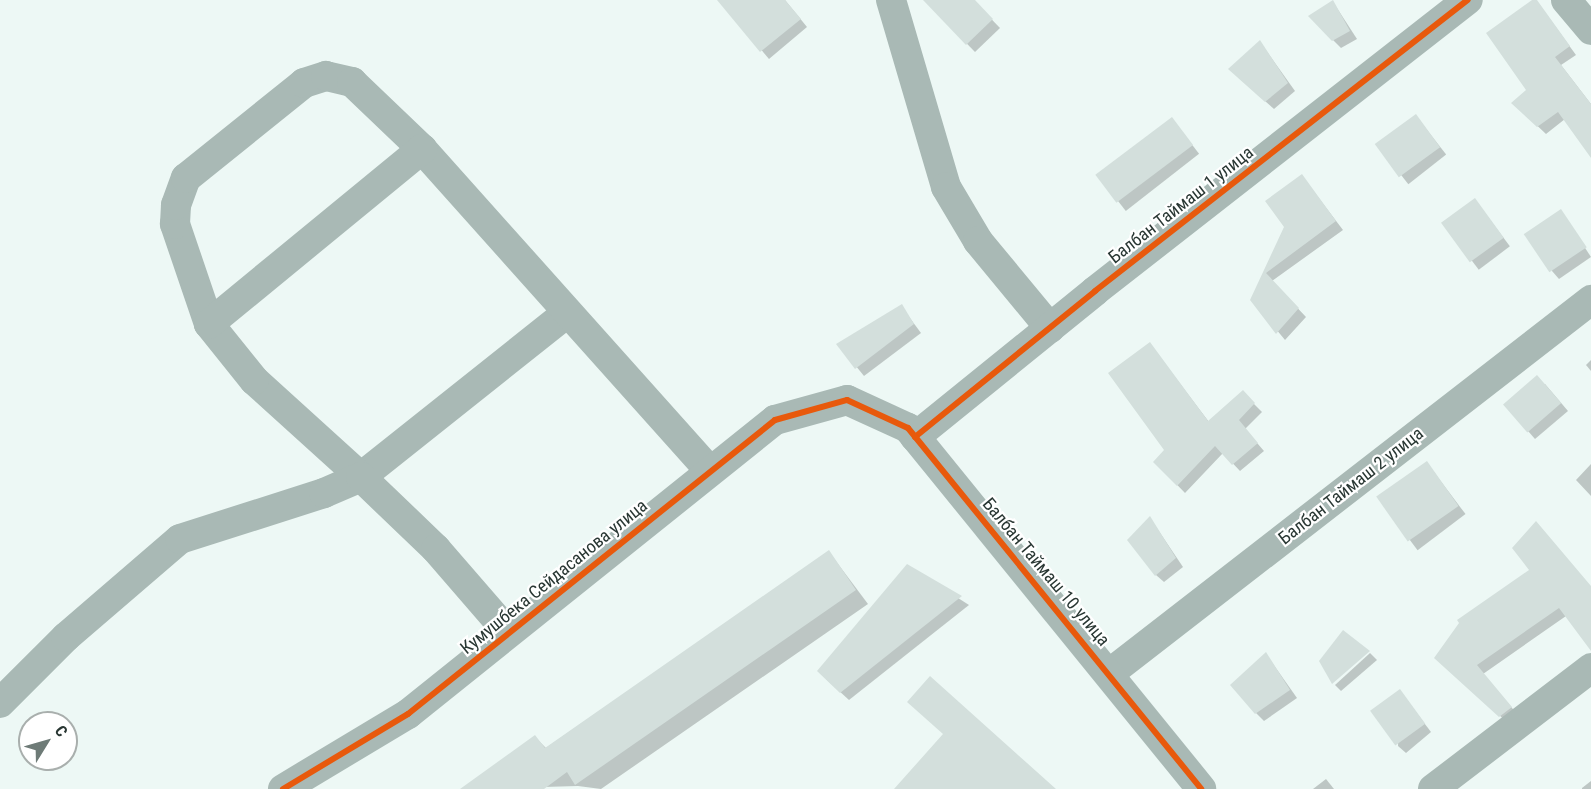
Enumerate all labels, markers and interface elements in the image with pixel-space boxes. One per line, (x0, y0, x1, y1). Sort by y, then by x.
street label: Балбан Таймаш 1 улица (1104, 142, 1258, 268)
street label: Балбан Таймаш 2 улица (1274, 423, 1428, 549)
street label: Балбан Таймаш 10 улица (978, 493, 1114, 651)
street label: Кумушбека Сейдасанова улица (456, 495, 652, 659)
north arrow (18, 711, 78, 771)
text: С (51, 722, 72, 740)

